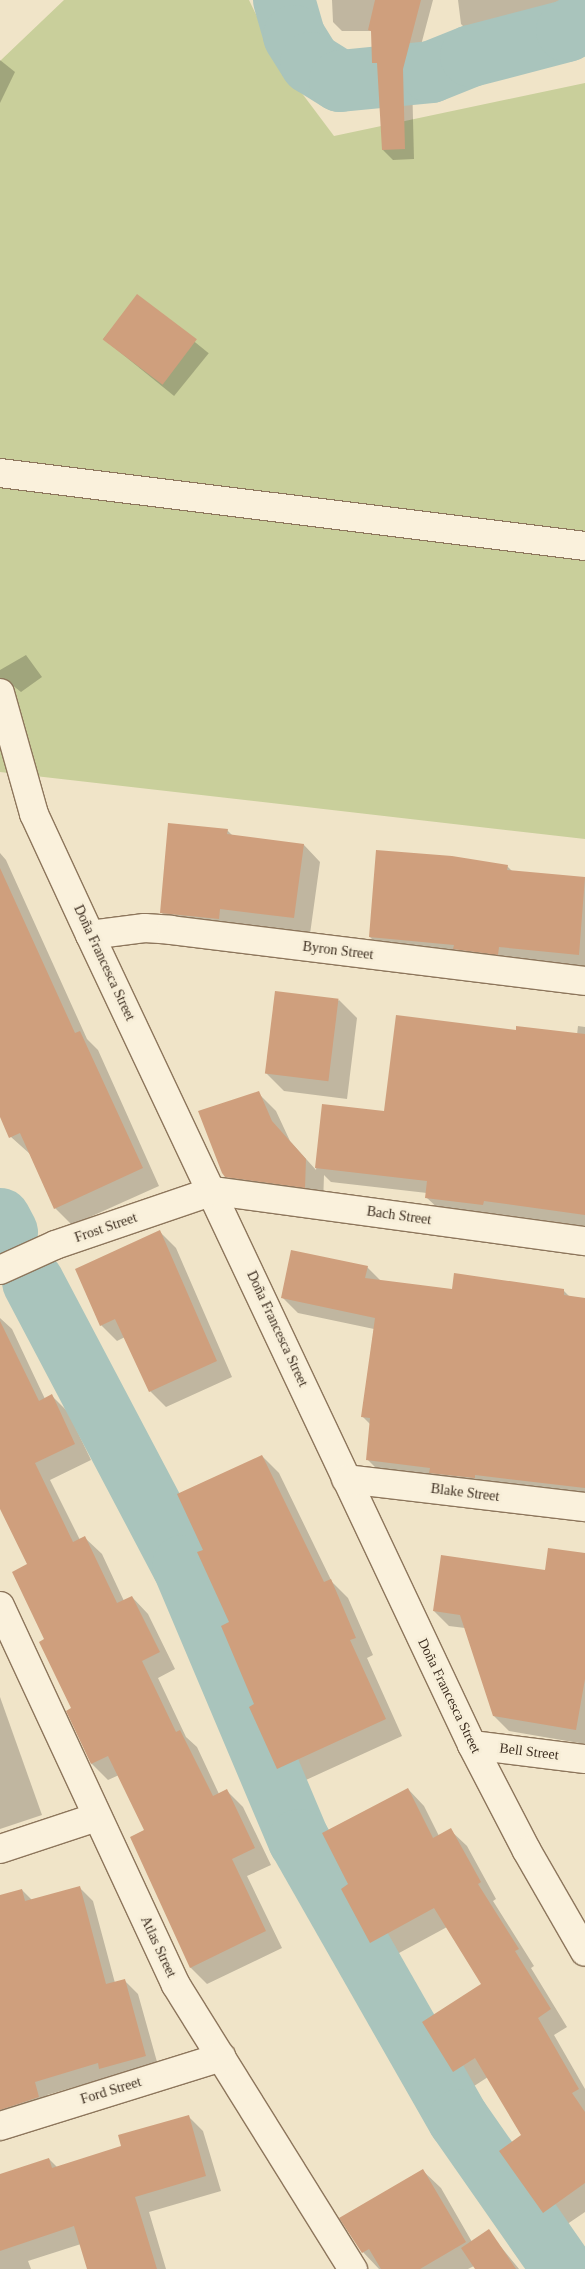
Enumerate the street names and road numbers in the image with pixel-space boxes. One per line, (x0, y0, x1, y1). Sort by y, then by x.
street label: Doña Francesca Street (70, 902, 138, 1024)
street label: Byron Street (302, 938, 374, 964)
street label: Bach Street (366, 1203, 432, 1229)
street label: Frost Street (73, 1209, 139, 1247)
street label: Doña Francesca Street (243, 1268, 311, 1390)
street label: Blake Street (430, 1480, 500, 1506)
street label: Doña Francesca Street (414, 1636, 484, 1756)
street label: Bell Street (498, 1740, 560, 1764)
street label: Atlas Street (137, 1914, 179, 1980)
street label: Ford Street (79, 2074, 143, 2108)

